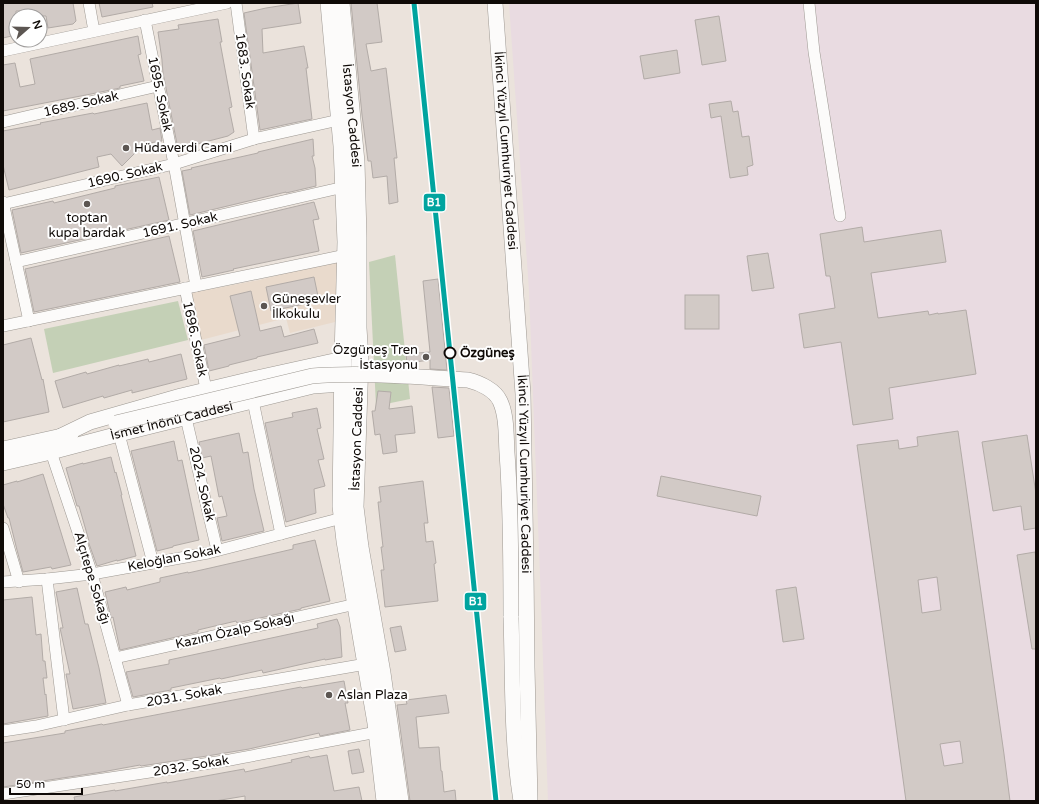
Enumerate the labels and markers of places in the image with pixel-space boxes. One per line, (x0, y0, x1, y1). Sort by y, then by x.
place label: Hüdaverdi Cami (134, 140, 232, 156)
marker: Hüdaverdi Cami (121, 143, 131, 153)
marker: toptan kupa bardak (82, 199, 92, 209)
place label: toptan kupa bardak (49, 210, 125, 241)
place label: Güneşevler İlkokulu (272, 291, 341, 322)
marker: Güneşevler İlkokulu (259, 301, 269, 311)
place label: Özgüneş Tren İstasyonu (333, 342, 418, 373)
place label: Özgüneş (460, 345, 515, 361)
marker: Özgüneş (443, 346, 457, 360)
marker: Özgüneş Tren İstasyonu (421, 352, 431, 362)
place label: Aslan Plaza (337, 687, 408, 703)
marker: Aslan Plaza (324, 690, 334, 700)

